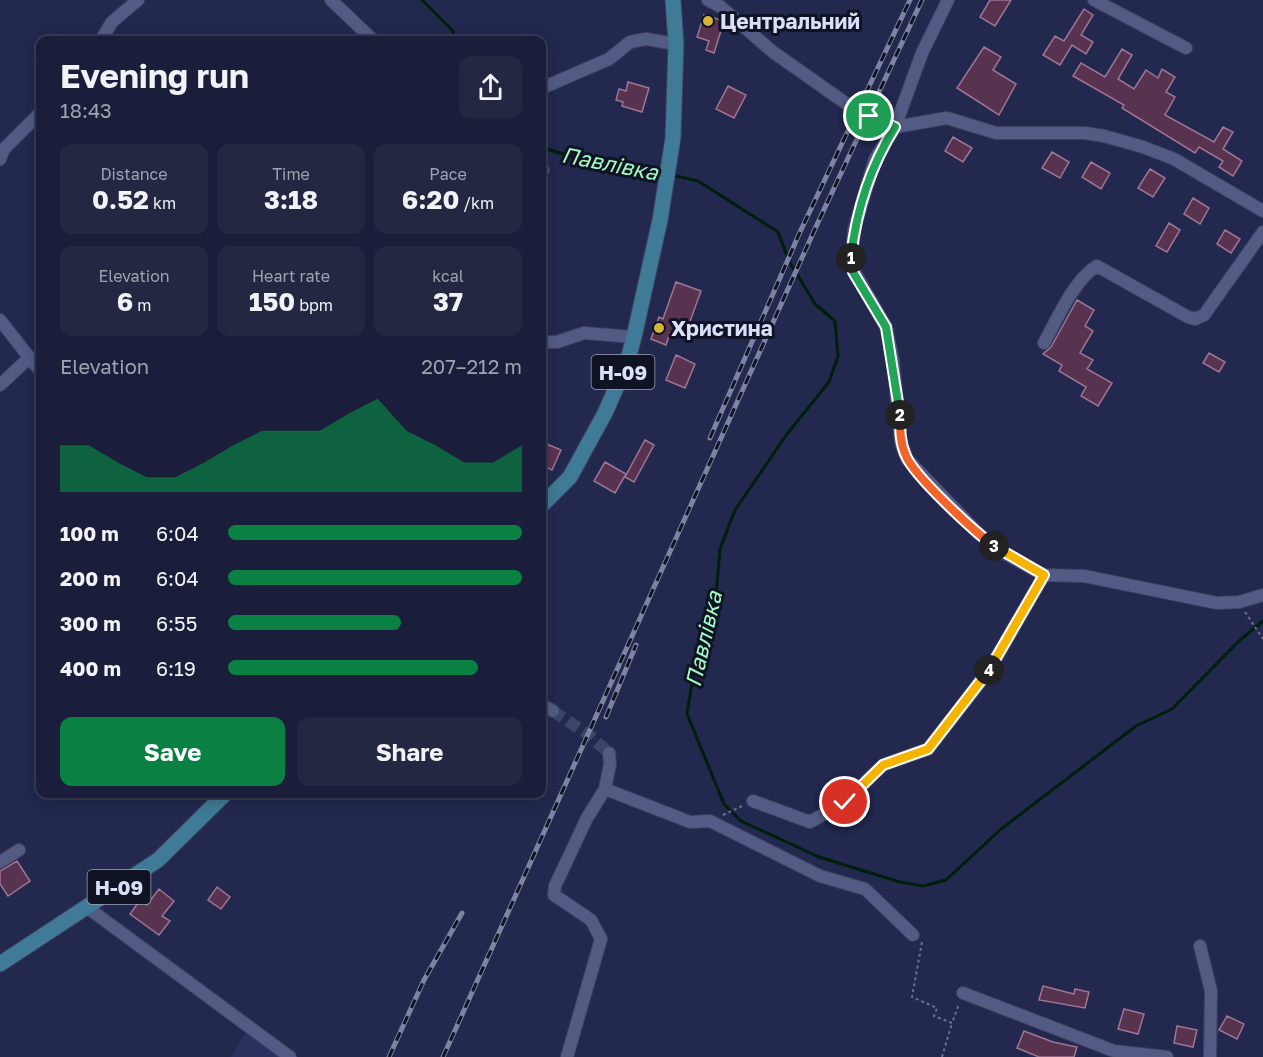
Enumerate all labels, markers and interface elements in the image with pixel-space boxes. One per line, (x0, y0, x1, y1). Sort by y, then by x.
place label: Центральний (720, 8, 860, 34)
marker: Центральний (701, 14, 715, 28)
text: Evening run (60, 56, 249, 95)
button: share (459, 56, 522, 119)
pin (843, 90, 894, 141)
text: 18:43 (60, 98, 112, 122)
icon: arrive (852, 99, 885, 132)
water label: Павлівка (560, 140, 662, 186)
text: Distance (100, 164, 168, 184)
text: Time (272, 164, 310, 184)
text: Pace (429, 164, 467, 184)
text: 0.52 (92, 184, 149, 215)
text: 3:18 (264, 184, 318, 215)
text: 6:20 (402, 184, 459, 215)
text: km (149, 193, 176, 213)
text: /km (459, 193, 494, 213)
pin: 1 (836, 243, 866, 273)
text: 1 (847, 248, 855, 268)
text: Elevation (98, 266, 170, 286)
text: Heart rate (252, 266, 330, 286)
text: kcal (432, 266, 464, 286)
text: 6 (117, 286, 133, 317)
text: 150 (249, 286, 295, 317)
text: 37 (433, 286, 463, 317)
text: m (133, 295, 151, 315)
text: bpm (295, 295, 333, 315)
place label: Христина (671, 315, 773, 341)
marker: Христина (652, 321, 666, 335)
text: Elevation (60, 354, 149, 378)
text: 207–212 m (421, 354, 522, 378)
road number: Н-09 (592, 355, 654, 389)
pin: 2 (885, 400, 915, 430)
text: 2 (895, 405, 905, 425)
text: 100 m (60, 521, 119, 545)
text: 6:04 (156, 521, 199, 545)
pin: 3 (979, 531, 1009, 561)
text: 3 (989, 536, 999, 556)
text: 200 m (60, 566, 121, 590)
text: 6:04 (156, 566, 199, 590)
water label: Павлівка (679, 587, 727, 689)
text: 300 m (60, 611, 121, 635)
text: 6:55 (156, 611, 197, 635)
pin: 4 (974, 655, 1004, 685)
text: 400 m (60, 656, 121, 680)
text: 6:19 (156, 656, 196, 680)
text: 4 (984, 660, 994, 680)
button: Save (60, 717, 285, 786)
button: Share (297, 717, 522, 786)
pin (819, 776, 870, 827)
icon: check (828, 785, 861, 818)
road number: Н-09 (88, 870, 150, 904)

